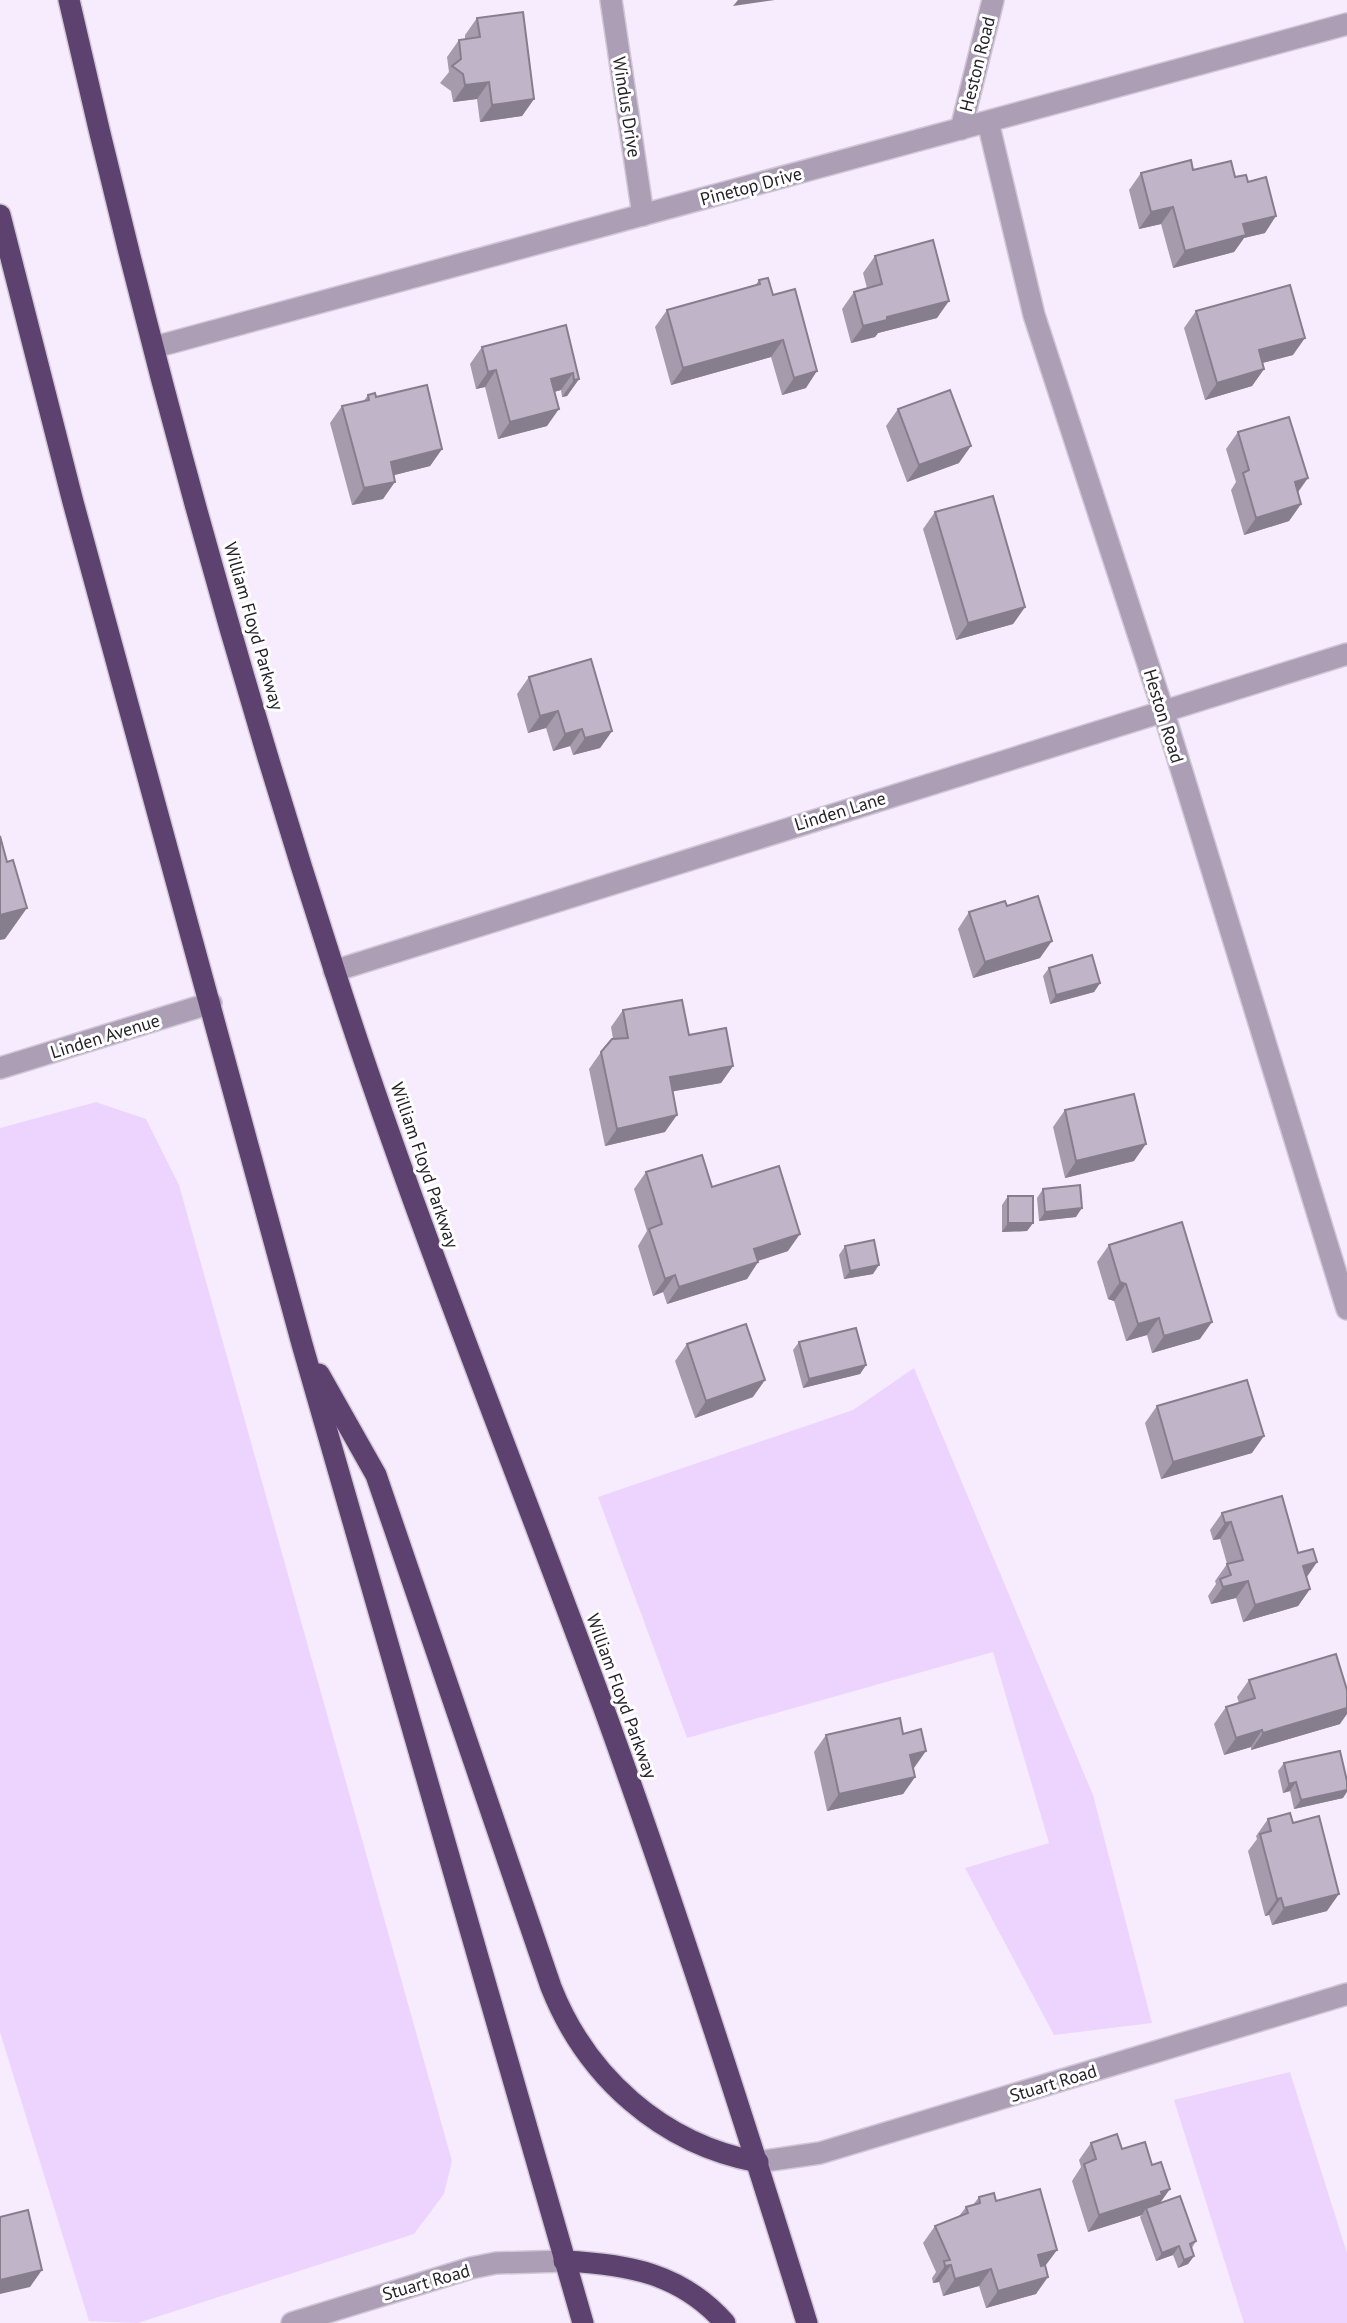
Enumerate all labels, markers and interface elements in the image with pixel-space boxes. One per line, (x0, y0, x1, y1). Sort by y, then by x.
street label: Heston Road (954, 14, 1000, 114)
street label: Windus Drive (608, 55, 646, 159)
street label: Pinetop Drive (698, 161, 804, 211)
street label: William Floyd Parkway (219, 539, 289, 713)
street label: Heston Road (1139, 666, 1189, 766)
street label: Linden Lane (792, 786, 888, 836)
street label: Linden Avenue (48, 1008, 162, 1064)
street label: William Floyd Parkway (386, 1079, 464, 1252)
street label: William Floyd Parkway (581, 1610, 663, 1782)
street label: Stuart Road (1007, 2059, 1099, 2107)
street label: Stuart Road (380, 2259, 472, 2305)

